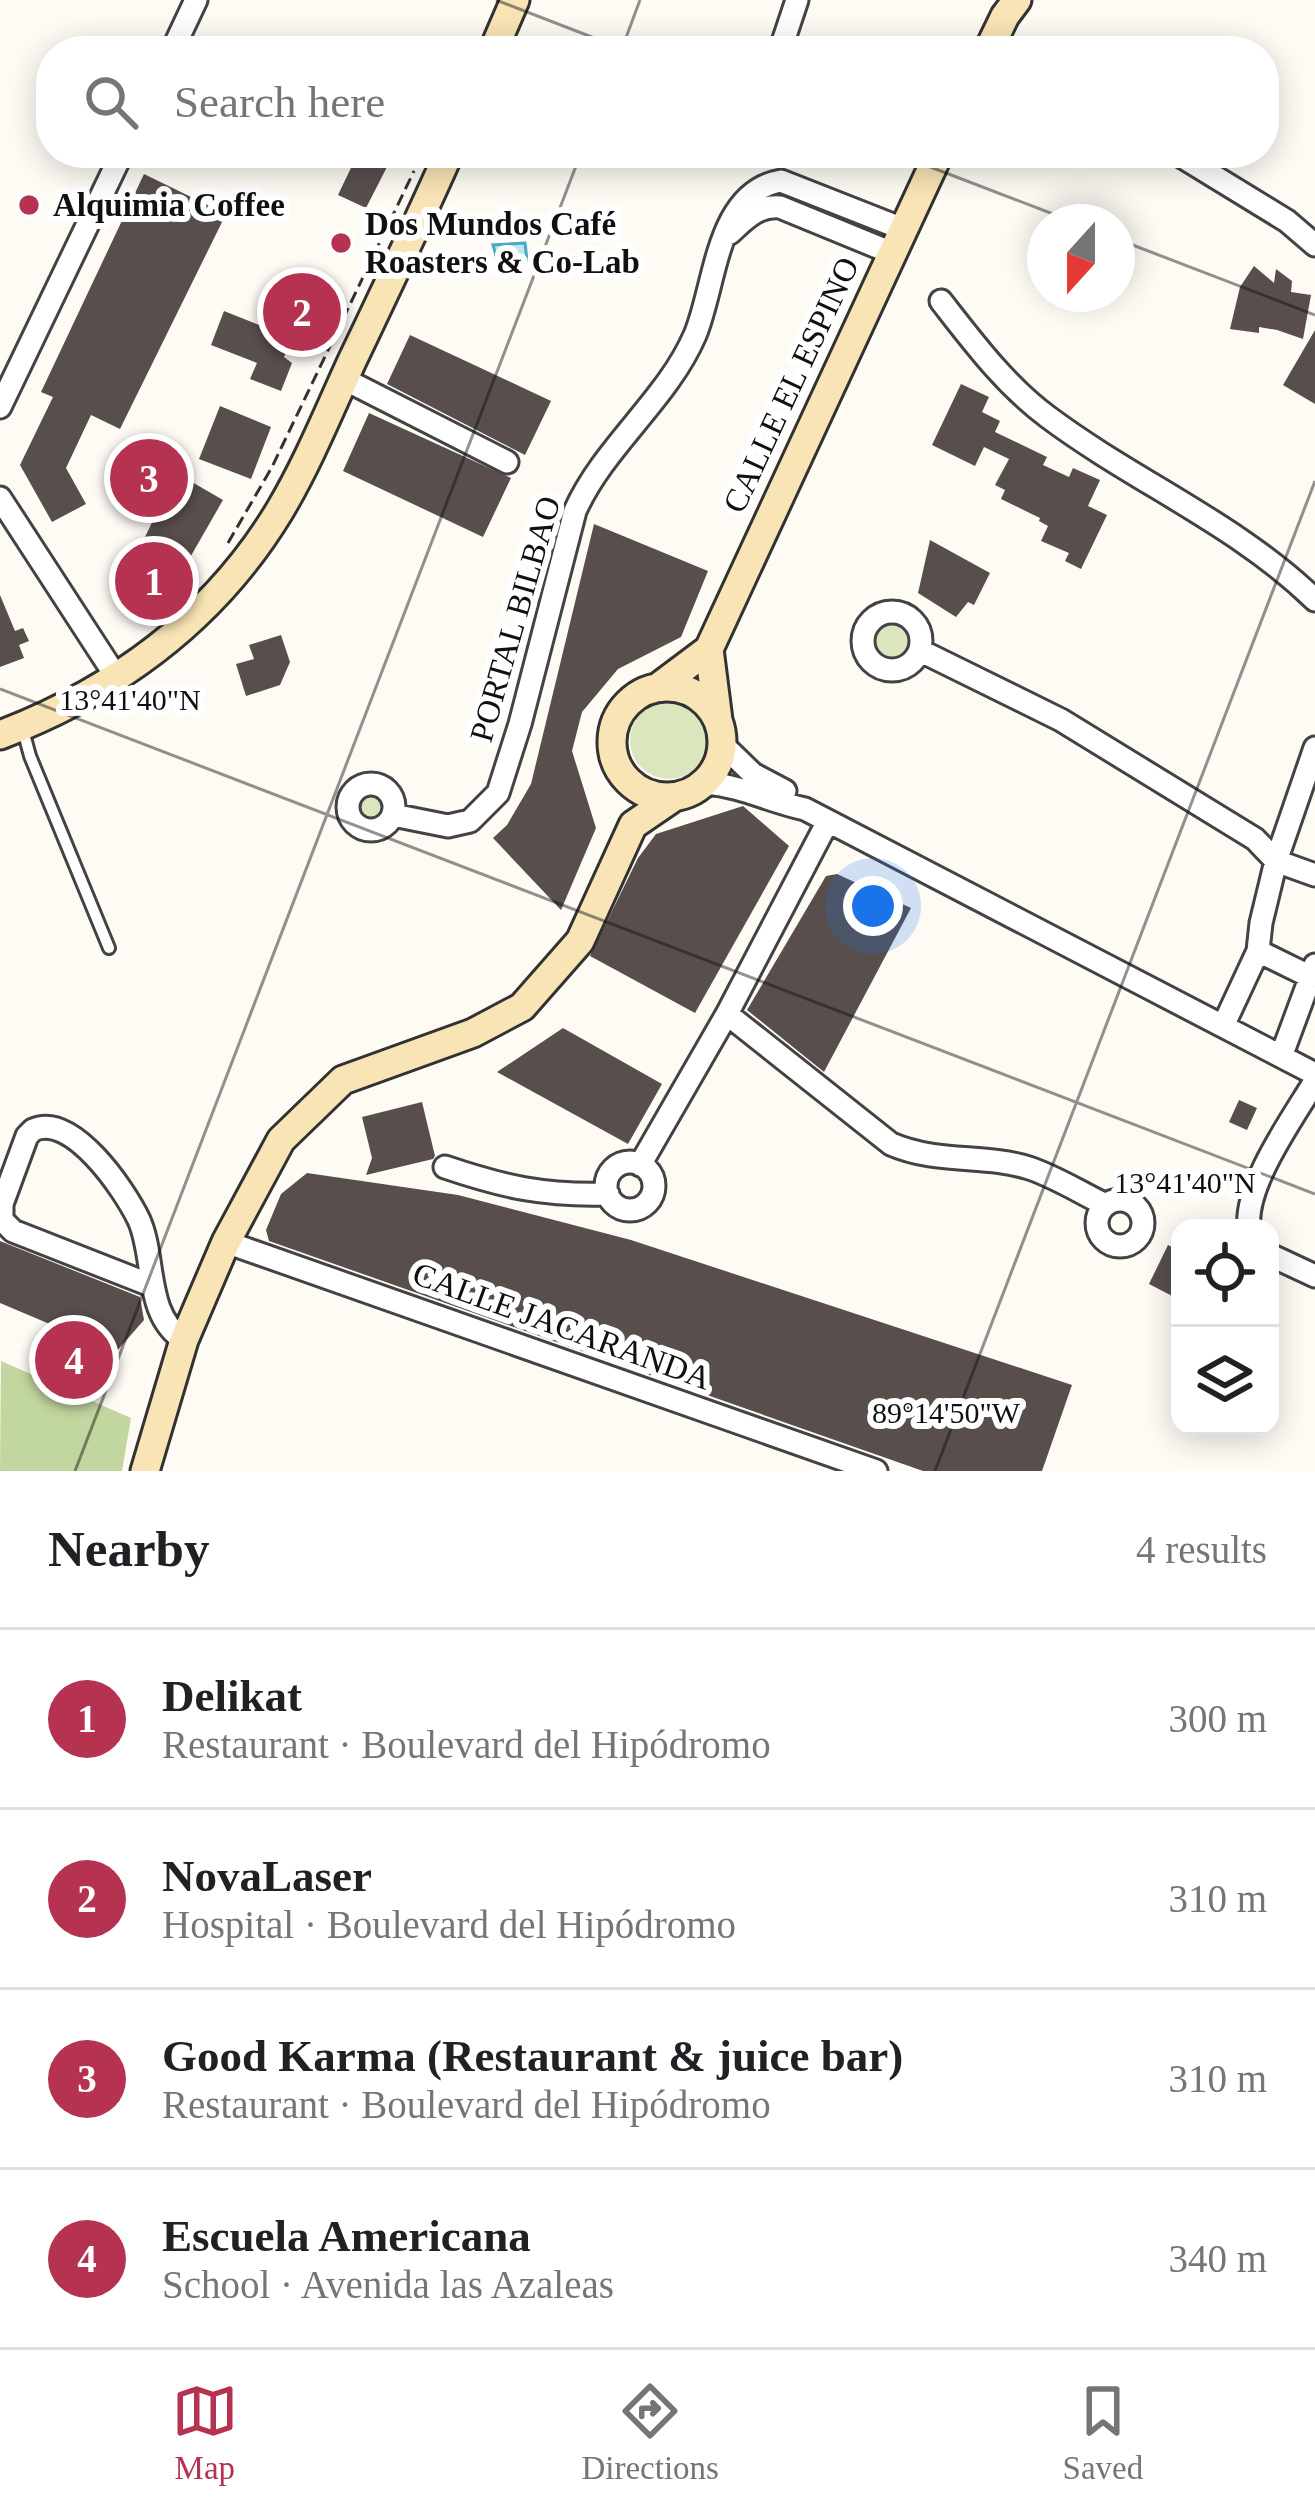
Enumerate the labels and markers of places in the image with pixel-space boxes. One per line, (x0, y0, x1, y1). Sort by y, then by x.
place label: Alquimia Coffee (53, 187, 285, 223)
marker: Alquimia Coffee (16, 192, 42, 218)
place label: Dos Mundos Café Roasters & Co-Lab (365, 206, 640, 280)
marker: Dos Mundos Café Roasters & Co-Lab (328, 230, 354, 256)
pin: 2 (263, 267, 341, 357)
pin: 3 (110, 433, 188, 523)
pin: 1 (115, 536, 193, 626)
pin: 4 (35, 1315, 113, 1405)

